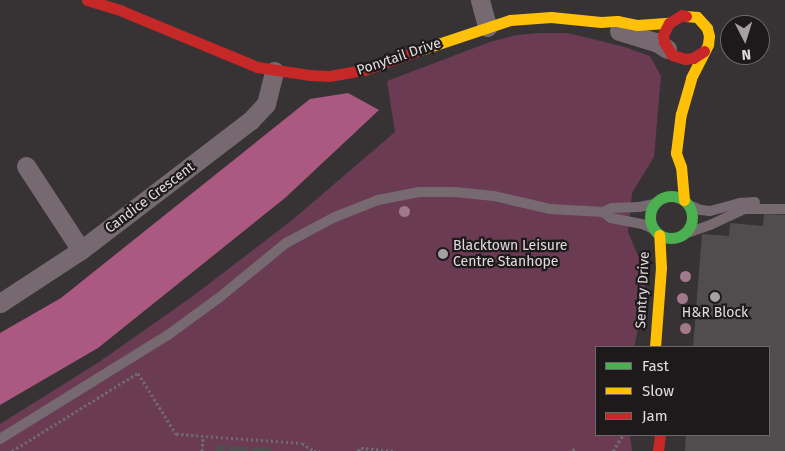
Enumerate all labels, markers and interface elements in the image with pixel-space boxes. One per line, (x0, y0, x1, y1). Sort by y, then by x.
north arrow (720, 15, 770, 65)
street label: Ponytail Drive (355, 35, 443, 79)
text: N (741, 46, 752, 63)
street label: Candice Crescent (102, 159, 198, 237)
place label: Blacktown Leisure Centre Stanhope (453, 238, 567, 270)
marker: Blacktown Leisure Centre Stanhope (437, 248, 449, 260)
street label: Sentry Drive (633, 251, 653, 329)
marker: H&R Block (709, 291, 721, 303)
place label: H&R Block (682, 305, 748, 321)
legend (595, 346, 770, 436)
text: Fast (642, 357, 669, 375)
text: Slow (642, 382, 674, 400)
text: Jam (642, 407, 668, 425)

